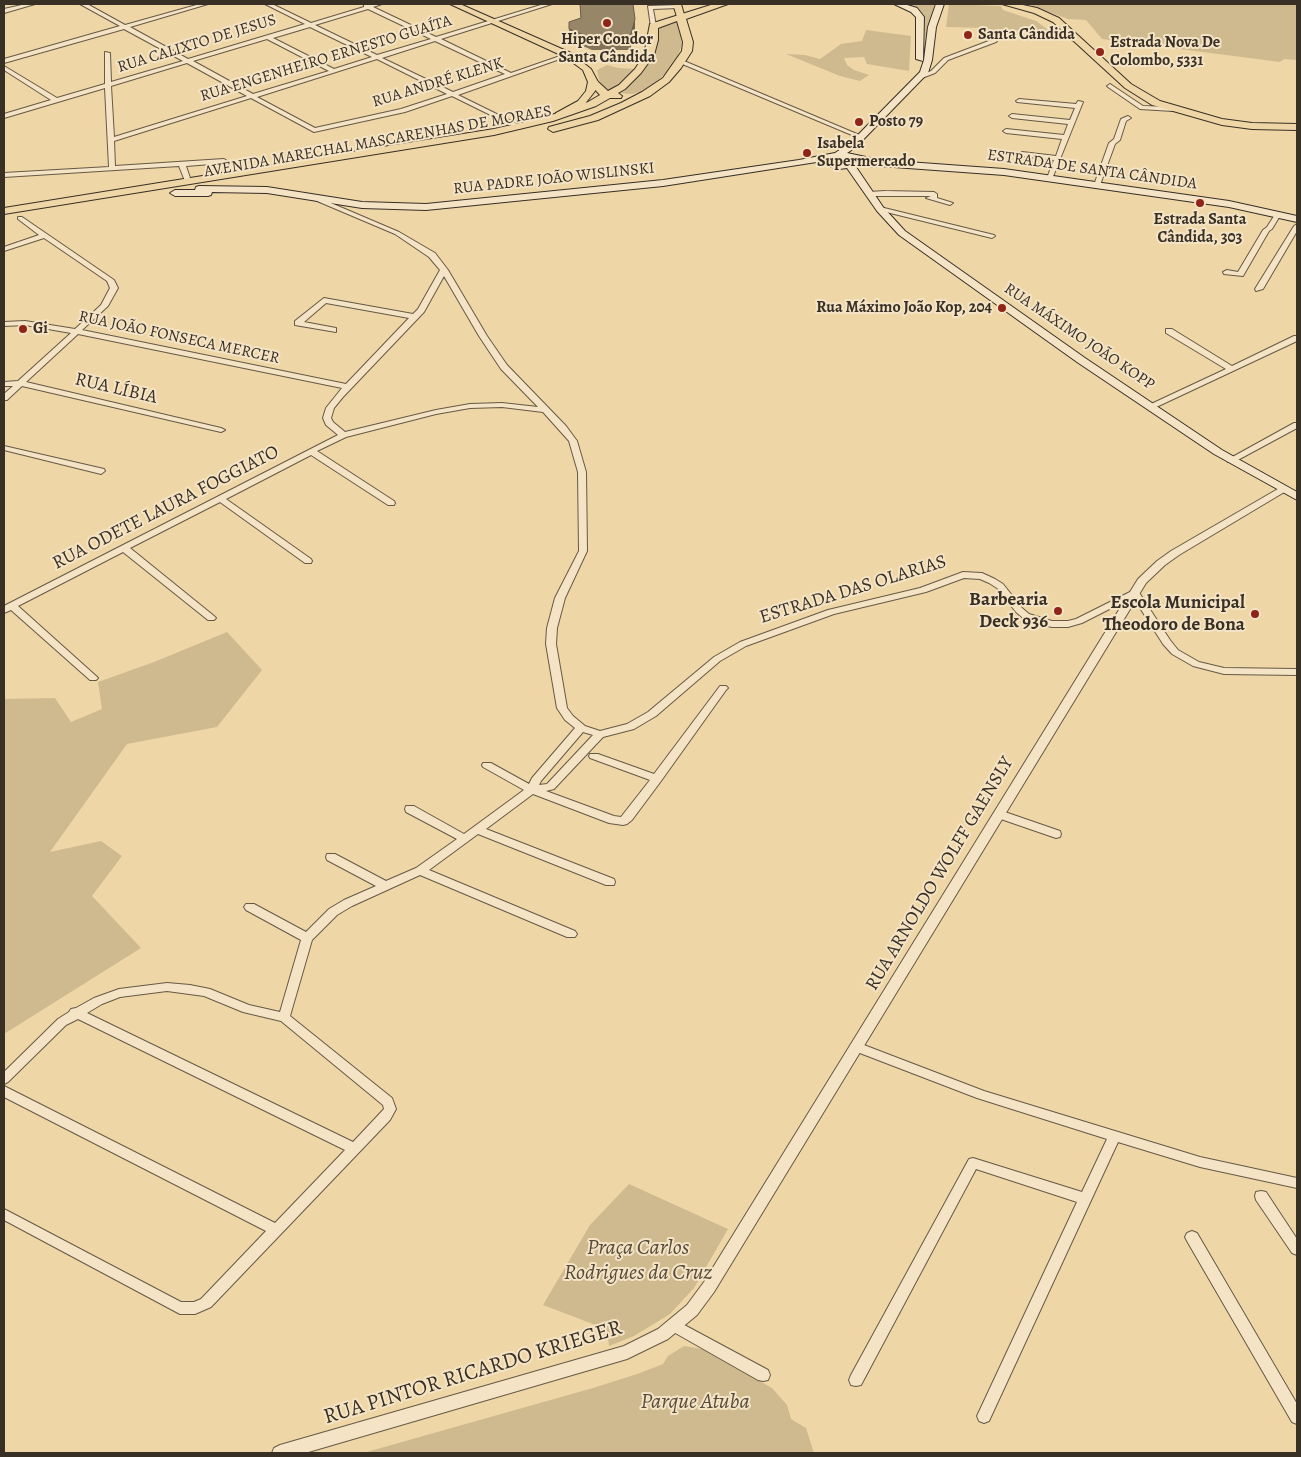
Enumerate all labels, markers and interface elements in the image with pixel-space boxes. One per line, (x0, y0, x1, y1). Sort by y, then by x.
street label: RUA CALIXTO DE JESUS (115, 11, 279, 77)
street label: RUA ENGENHEIRO ERNESTO GUAÍTA (198, 12, 454, 106)
marker: Hiper Condor Santa Cândida (601, 17, 613, 29)
place label: Santa Cândida (978, 25, 1075, 45)
marker: Santa Cândida (962, 29, 974, 41)
place label: Hiper Condor Santa Cândida (558, 30, 656, 68)
place label: Estrada Nova De Colombo, 5331 (1110, 33, 1220, 71)
marker: Estrada Nova De Colombo, 5331 (1094, 46, 1106, 58)
street label: RUA ANDRÉ KLENK (370, 54, 506, 112)
street label: AVENIDA MARECHAL MASCARENHAS DE MORAES (203, 102, 553, 182)
place label: Posto 79 (869, 112, 923, 132)
marker: Posto 79 (853, 116, 865, 128)
place label: Isabela Supermercado (817, 134, 915, 172)
street label: ESTRADA DE SANTA CÂNDIDA (986, 146, 1198, 194)
marker: Isabela Supermercado (801, 147, 813, 159)
street label: RUA PADRE JOÃO WISLINSKI (452, 159, 656, 199)
marker: Estrada Santa Cândida, 303 (1194, 197, 1206, 209)
place label: Estrada Santa Cândida, 303 (1154, 210, 1246, 248)
street label: RUA MÁXIMO JOÃO KOPP (1000, 279, 1158, 395)
place label: Rua Máximo João Kop, 204 (816, 298, 992, 318)
marker: Rua Máximo João Kop, 204 (996, 302, 1008, 314)
street label: RUA JOÃO FONSECA MERCER (77, 307, 281, 369)
place label: Gi (33, 319, 48, 339)
marker: Gi (17, 323, 29, 335)
street label: RUA LÍBIA (72, 368, 160, 410)
street label: RUA ODETE LAURA FOGGIATO (49, 441, 283, 575)
street label: ESTRADA DAS OLARIAS (757, 551, 949, 629)
place label: Barbearia Deck 936 (969, 589, 1048, 633)
place label: Escola Municipal Theodoro de Bona (1102, 592, 1245, 636)
marker: Barbearia Deck 936 (1052, 605, 1064, 617)
marker: Escola Municipal Theodoro de Bona (1249, 608, 1261, 620)
street label: RUA ARNOLDO WOLFF GAENSLY (861, 753, 1019, 995)
park label: Praça Carlos Rodrigues da Cruz (564, 1236, 712, 1288)
street label: RUA PINTOR RICARDO KRIEGER (321, 1315, 625, 1431)
park label: Parque Atuba (640, 1390, 750, 1416)

